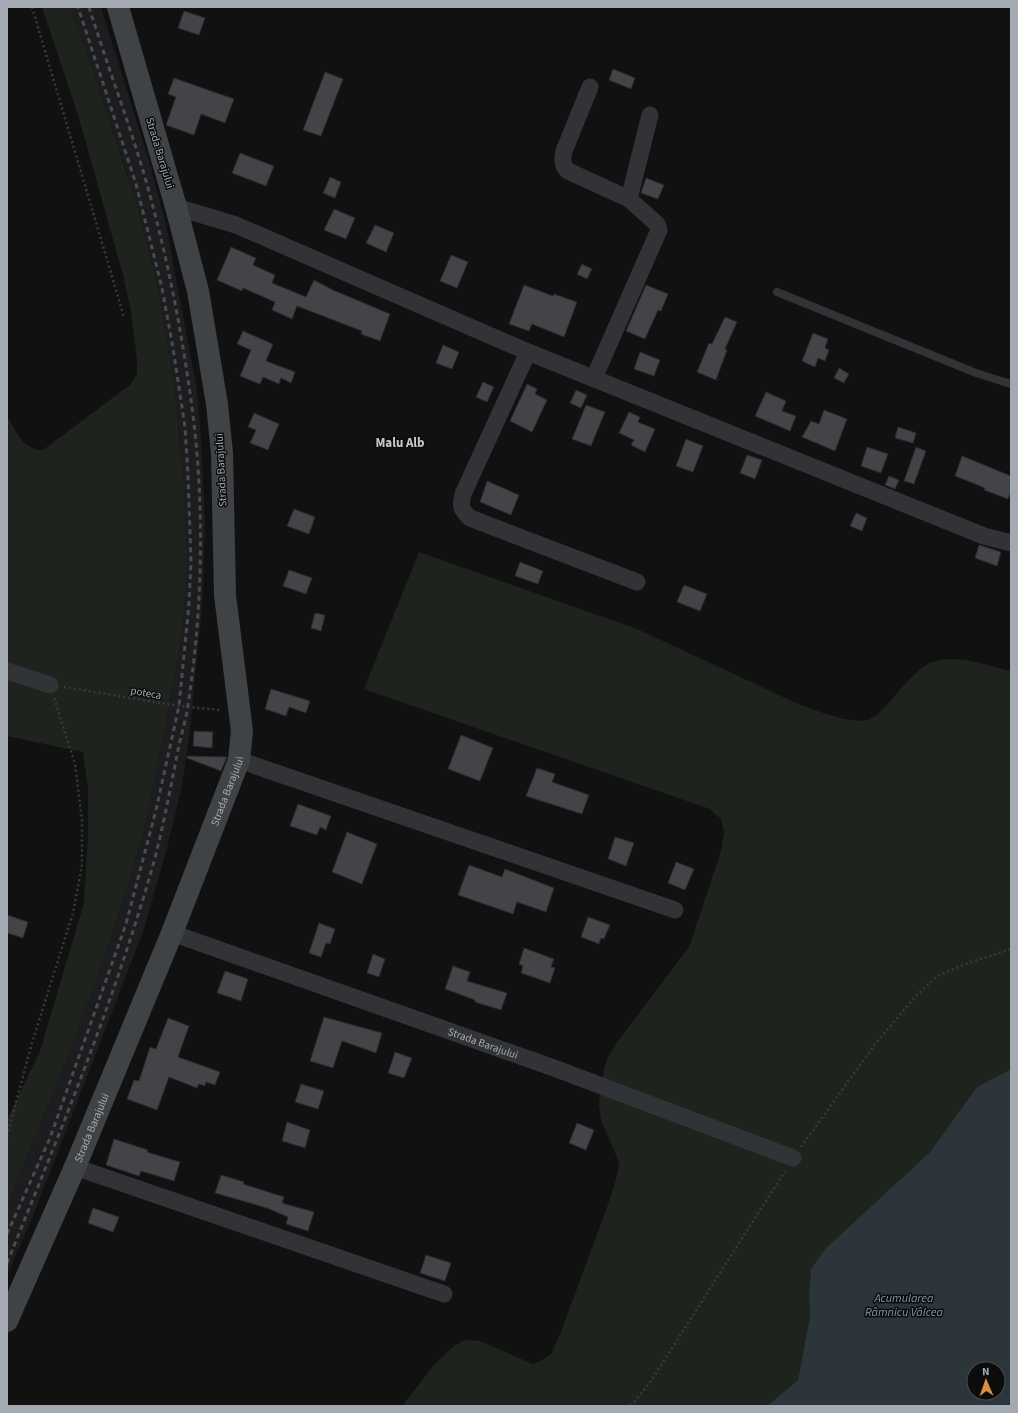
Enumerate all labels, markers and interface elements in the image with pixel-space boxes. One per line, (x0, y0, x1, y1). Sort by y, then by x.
street label: Strada Barajului (142, 116, 178, 190)
street label: Strada Barajului (212, 433, 230, 507)
district label: Malu Alb (375, 434, 425, 452)
street label: poteca (129, 683, 163, 703)
street label: Strada Barajului (207, 756, 247, 828)
street label: Strada Barajului (446, 1024, 520, 1062)
street label: Strada Barajului (70, 1091, 112, 1164)
water label: Acumularea Râmnicu Vâlcea (865, 1290, 944, 1321)
north arrow (966, 1361, 1006, 1401)
text: N (982, 1364, 990, 1379)

